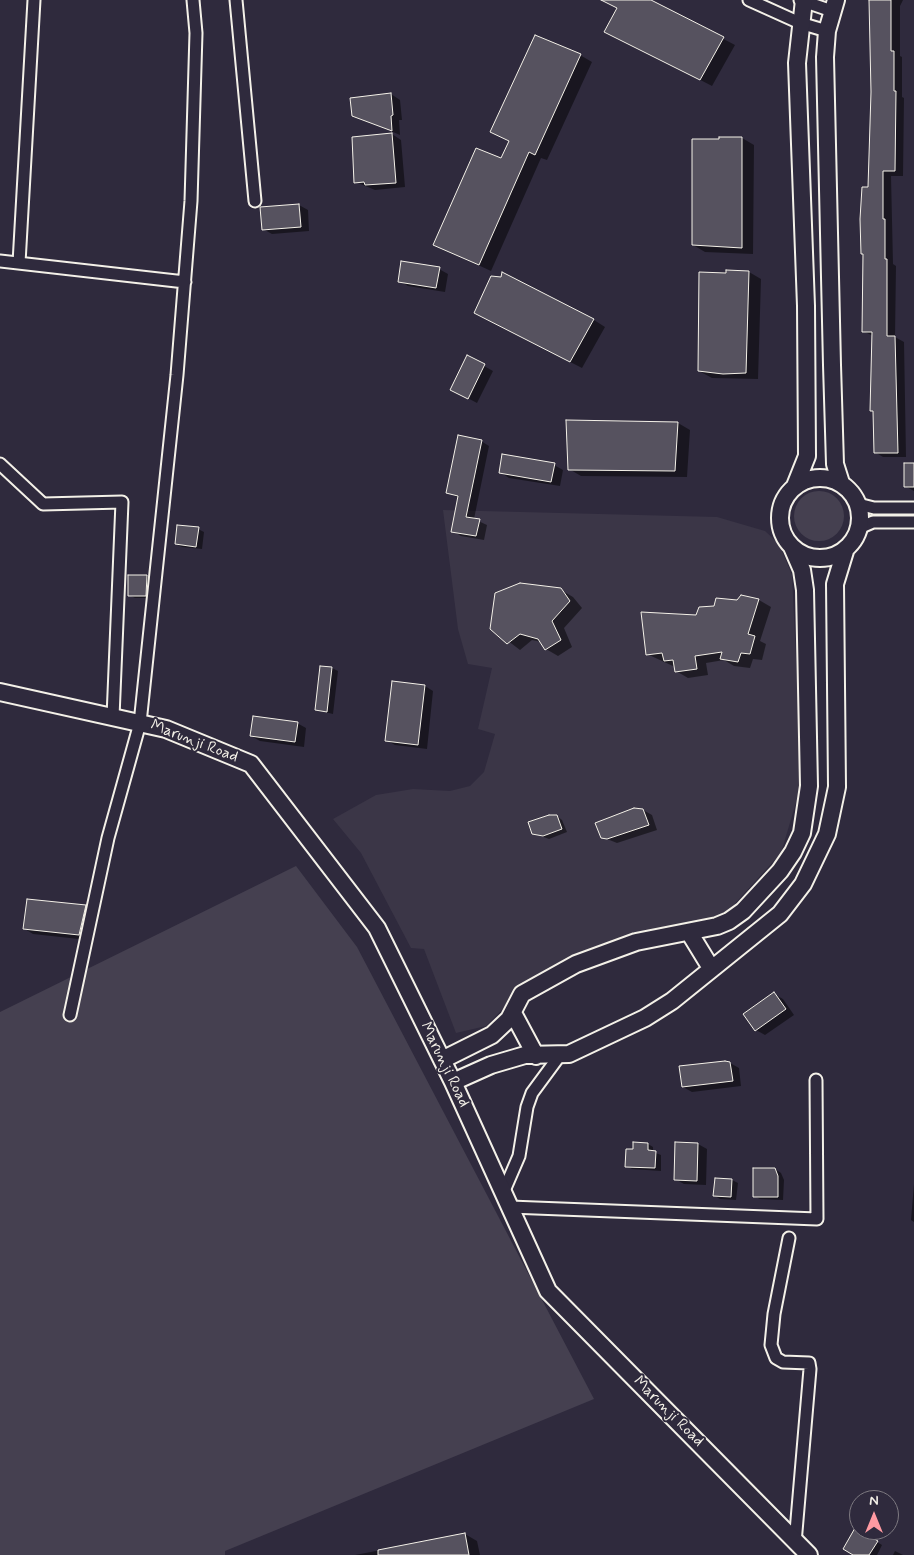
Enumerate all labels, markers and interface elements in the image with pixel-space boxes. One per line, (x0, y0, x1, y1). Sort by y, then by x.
street label: Marunji Road (147, 716, 241, 768)
street label: Marunji Road (415, 1019, 473, 1111)
street label: Marunji Road (629, 1373, 707, 1451)
north arrow (849, 1490, 899, 1540)
text: N (869, 1492, 879, 1510)

